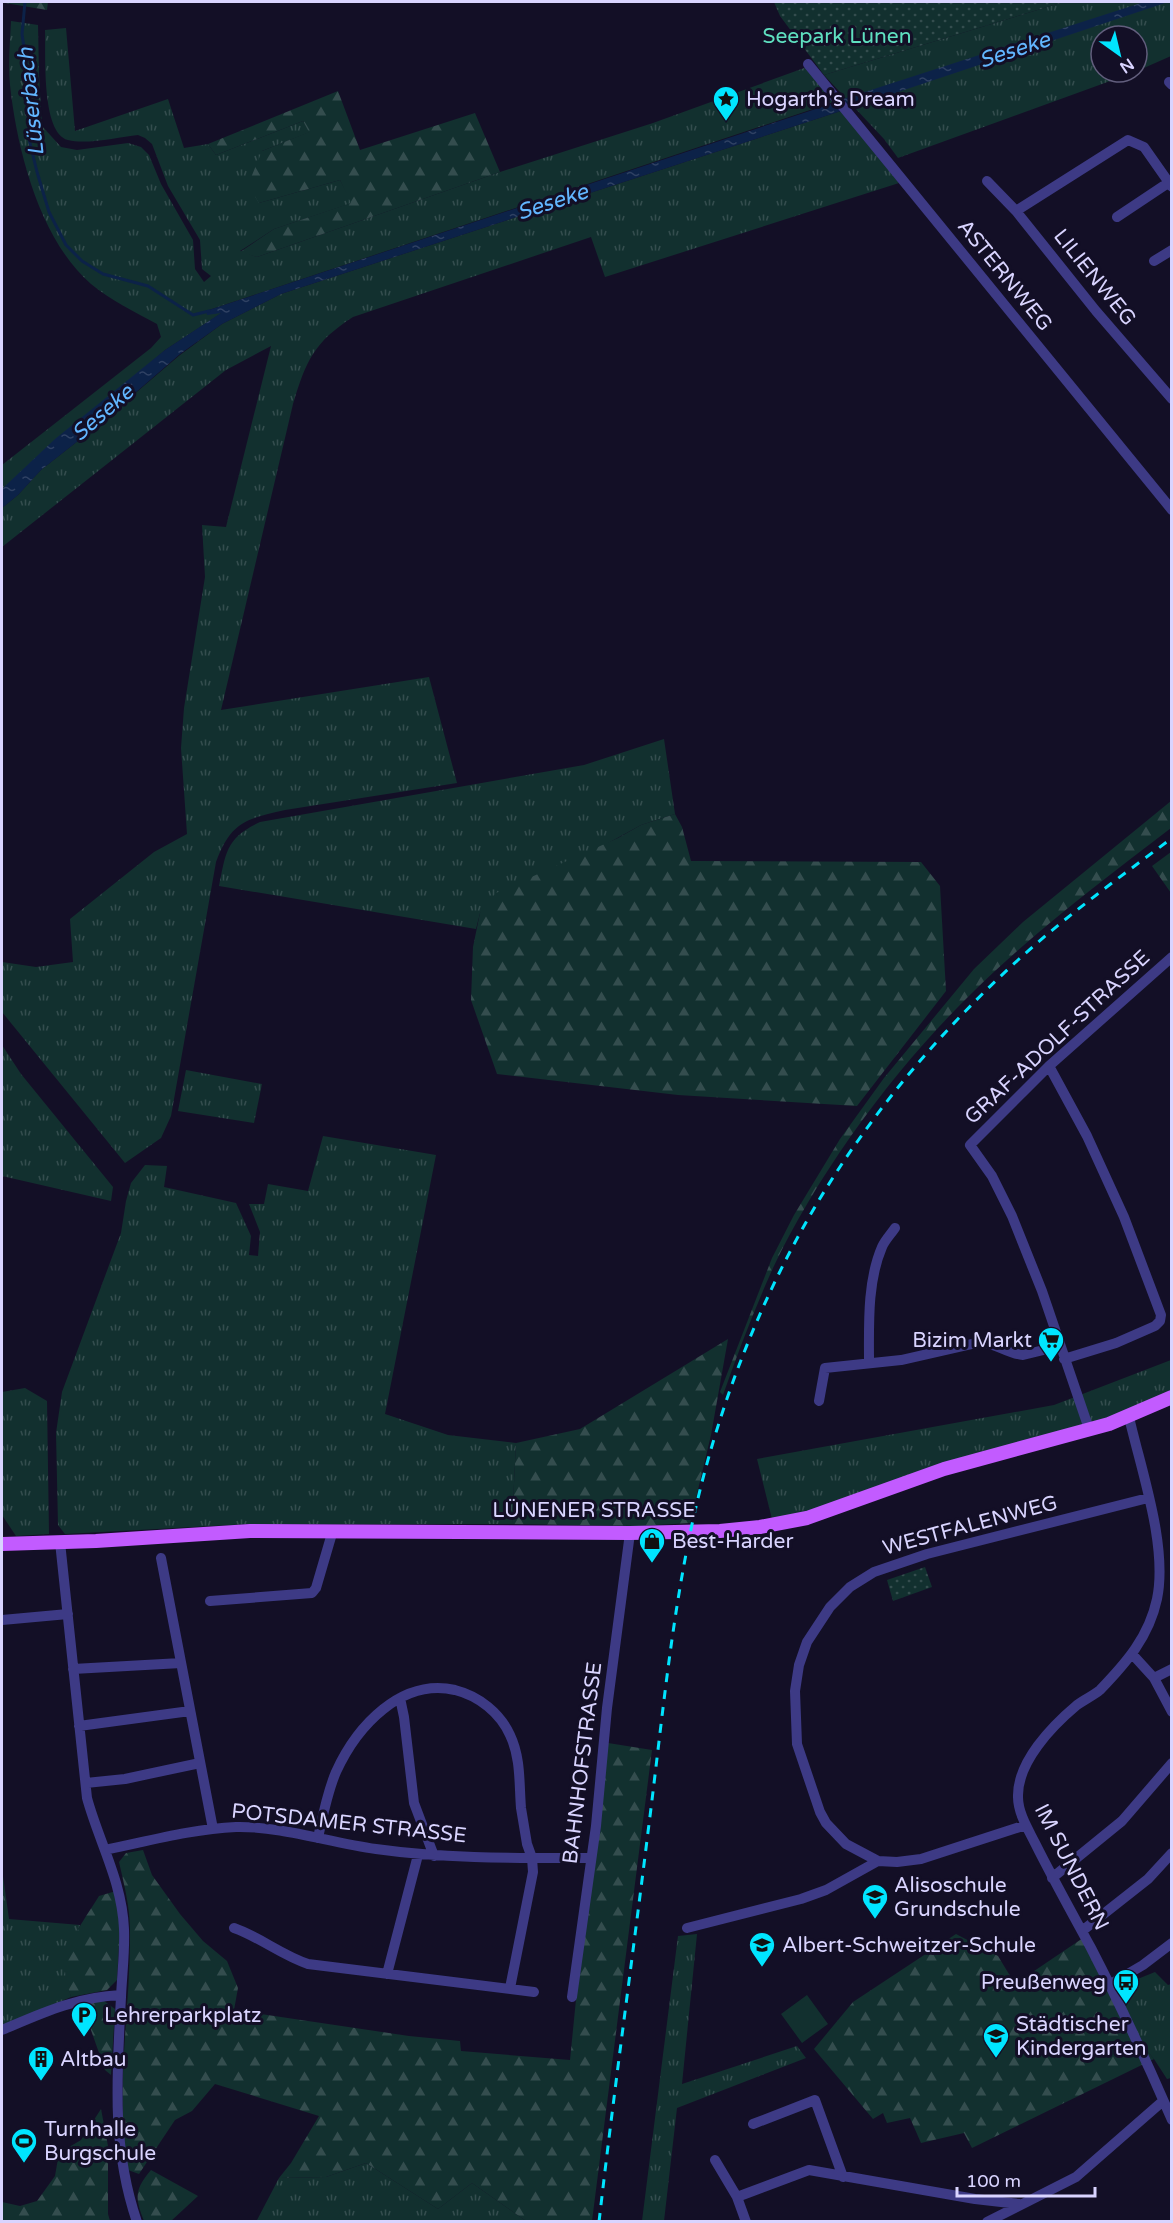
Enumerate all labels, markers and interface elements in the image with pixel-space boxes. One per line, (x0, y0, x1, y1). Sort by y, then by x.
park label: Seepark Lünen (762, 24, 912, 49)
north arrow (1089, 24, 1149, 84)
water label: Seseke (975, 26, 1055, 74)
water label: Lüserbach (12, 46, 50, 157)
text: N (1116, 54, 1138, 77)
place icon: Hogarth's Dream (711, 84, 741, 122)
place label: Hogarth's Dream (746, 87, 915, 112)
water label: Seseke (513, 178, 593, 226)
street label: ASTERNWEG (952, 215, 1057, 336)
street label: LILIENWEG (1048, 224, 1141, 331)
water label: Seseke (66, 378, 140, 447)
street label: GRAF-ADOLF-STRASSE (960, 945, 1155, 1130)
supermarket icon: Bizim Markt (1036, 1325, 1066, 1363)
place label: Bizim Markt (912, 1328, 1032, 1353)
street label: WESTFALENWEG (880, 1490, 1060, 1561)
street label: LÜNENER STRASSE (492, 1498, 696, 1523)
shop icon: Best-Harder (637, 1526, 667, 1564)
place label: Best-Harder (672, 1529, 794, 1554)
street label: BAHNHOFSTRASSE (558, 1661, 607, 1866)
street label: POTSDAMER STRASSE (230, 1799, 468, 1848)
street label: IM SUNDERN (1029, 1800, 1114, 1935)
place label: Alisoschule Grundschule (894, 1873, 1021, 1922)
school or university icon: Alisoschule Grundschule (860, 1882, 890, 1920)
school or university icon: Albert-Schweitzer-Schule (747, 1930, 777, 1968)
place label: Albert-Schweitzer-Schule (782, 1933, 1036, 1958)
bus stop icon: Preußenweg (1111, 1967, 1141, 2005)
place label: Preußenweg (981, 1970, 1106, 1995)
parking icon: Lehrerparkplatz (69, 2000, 99, 2038)
place label: Lehrerparkplatz (104, 2003, 261, 2028)
place label: Städtischer Kindergarten (1016, 2012, 1147, 2061)
school or university icon: Städtischer Kindergarten (981, 2021, 1011, 2059)
building icon: Altbau (26, 2044, 56, 2082)
place label: Altbau (60, 2047, 127, 2072)
place label: Turnhalle Burgschule (44, 2117, 156, 2166)
sports icon: Turnhalle Burgschule (9, 2126, 39, 2164)
scale bar (957, 2160, 1095, 2198)
text: 100 m (966, 2170, 1021, 2192)

